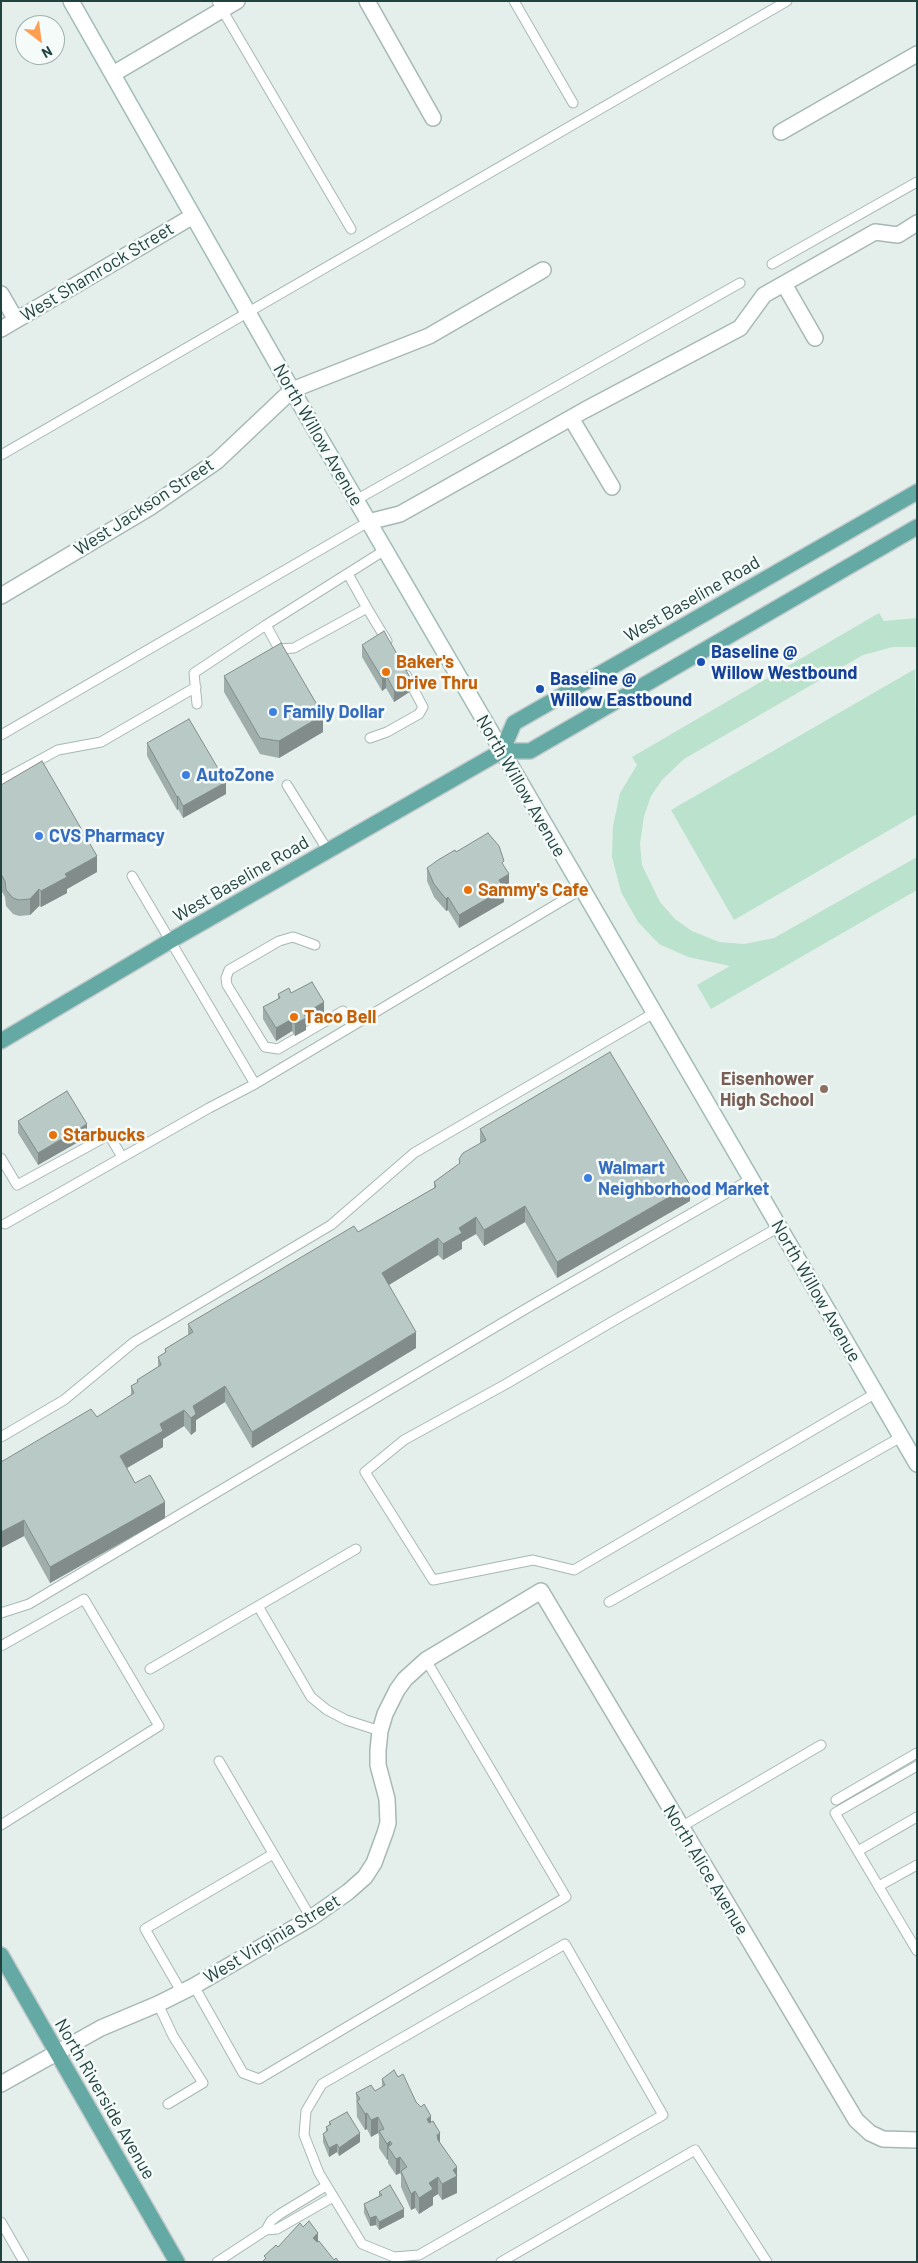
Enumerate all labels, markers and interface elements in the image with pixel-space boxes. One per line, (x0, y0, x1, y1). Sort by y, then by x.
north arrow (15, 15, 65, 65)
text: N (39, 43, 56, 62)
street label: West Shamrock Street (17, 218, 177, 326)
street label: North Willow Avenue (269, 360, 367, 510)
street label: West Jackson Street (70, 454, 218, 560)
street label: West Baseline Road (620, 551, 764, 647)
place label: Baseline @ Willow Westbound (711, 641, 858, 684)
place label: Baker's Drive Thru (396, 651, 478, 694)
marker: Baseline @ Willow Westbound (695, 656, 707, 668)
marker: Baker's Drive Thru (380, 666, 392, 678)
place label: Baseline @ Willow Eastbound (550, 668, 692, 711)
marker: Baseline @ Willow Eastbound (534, 683, 546, 695)
place label: Family Dollar (283, 701, 385, 723)
marker: Family Dollar (267, 706, 279, 718)
street label: North Willow Avenue (472, 711, 570, 861)
place label: AutoZone (196, 764, 274, 786)
marker: AutoZone (180, 769, 192, 781)
place label: CVS Pharmacy (49, 825, 165, 847)
marker: CVS Pharmacy (33, 830, 45, 842)
street label: West Baseline Road (169, 831, 313, 927)
place label: Sammy's Cafe (478, 879, 589, 901)
marker: Sammy's Cafe (462, 884, 474, 896)
place label: Taco Bell (304, 1006, 376, 1028)
marker: Taco Bell (288, 1011, 300, 1023)
place label: Eisenhower High School (720, 1068, 814, 1110)
marker: Eisenhower High School (818, 1083, 830, 1095)
place label: Starbucks (63, 1124, 145, 1146)
marker: Starbucks (47, 1129, 59, 1141)
place label: Walmart Neighborhood Market (598, 1157, 769, 1200)
marker: Walmart Neighborhood Market (582, 1172, 594, 1184)
street label: North Willow Avenue (767, 1216, 865, 1366)
street label: North Alice Avenue (659, 1801, 753, 1939)
street label: West Virginia Street (200, 1890, 344, 1988)
street label: North Riverside Avenue (50, 2015, 160, 2183)

